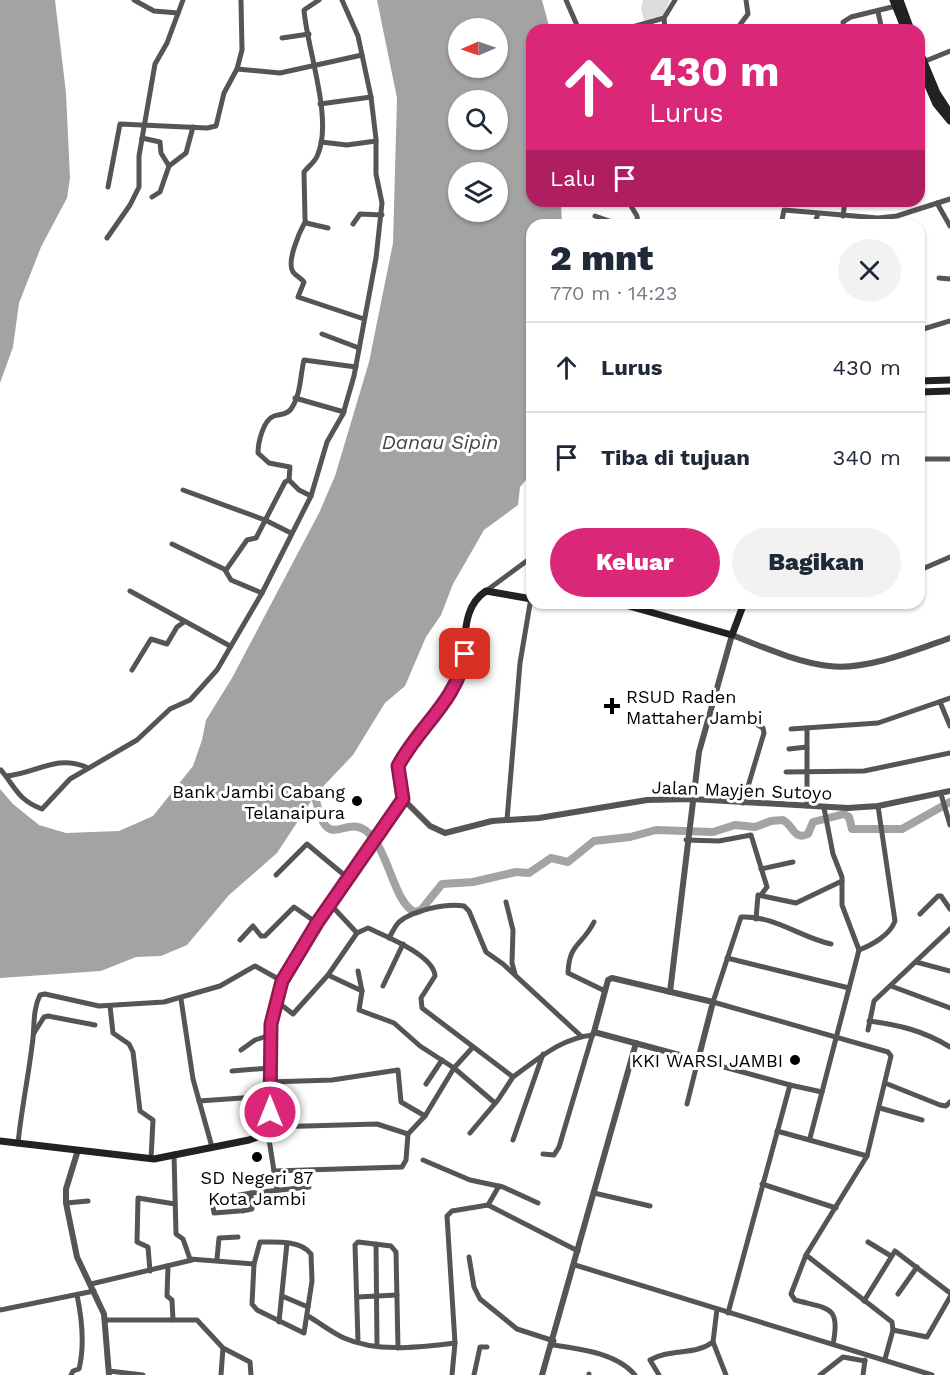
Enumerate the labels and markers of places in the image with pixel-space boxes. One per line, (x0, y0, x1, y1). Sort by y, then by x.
pin (439, 628, 490, 679)
place label: RSUD Raden Mattaher Jambi (626, 686, 763, 728)
marker: RSUD Raden Mattaher Jambi (603, 697, 621, 715)
place label: Bank Jambi Cabang Telanaipura (172, 781, 345, 823)
marker: Bank Jambi Cabang Telanaipura (350, 794, 364, 808)
place label: KKI WARSI JAMBI (631, 1050, 783, 1071)
marker: KKI WARSI JAMBI (788, 1053, 802, 1067)
marker: SD Negeri 87 Kota Jambi (250, 1150, 264, 1164)
place label: SD Negeri 87 Kota Jambi (201, 1167, 313, 1209)

